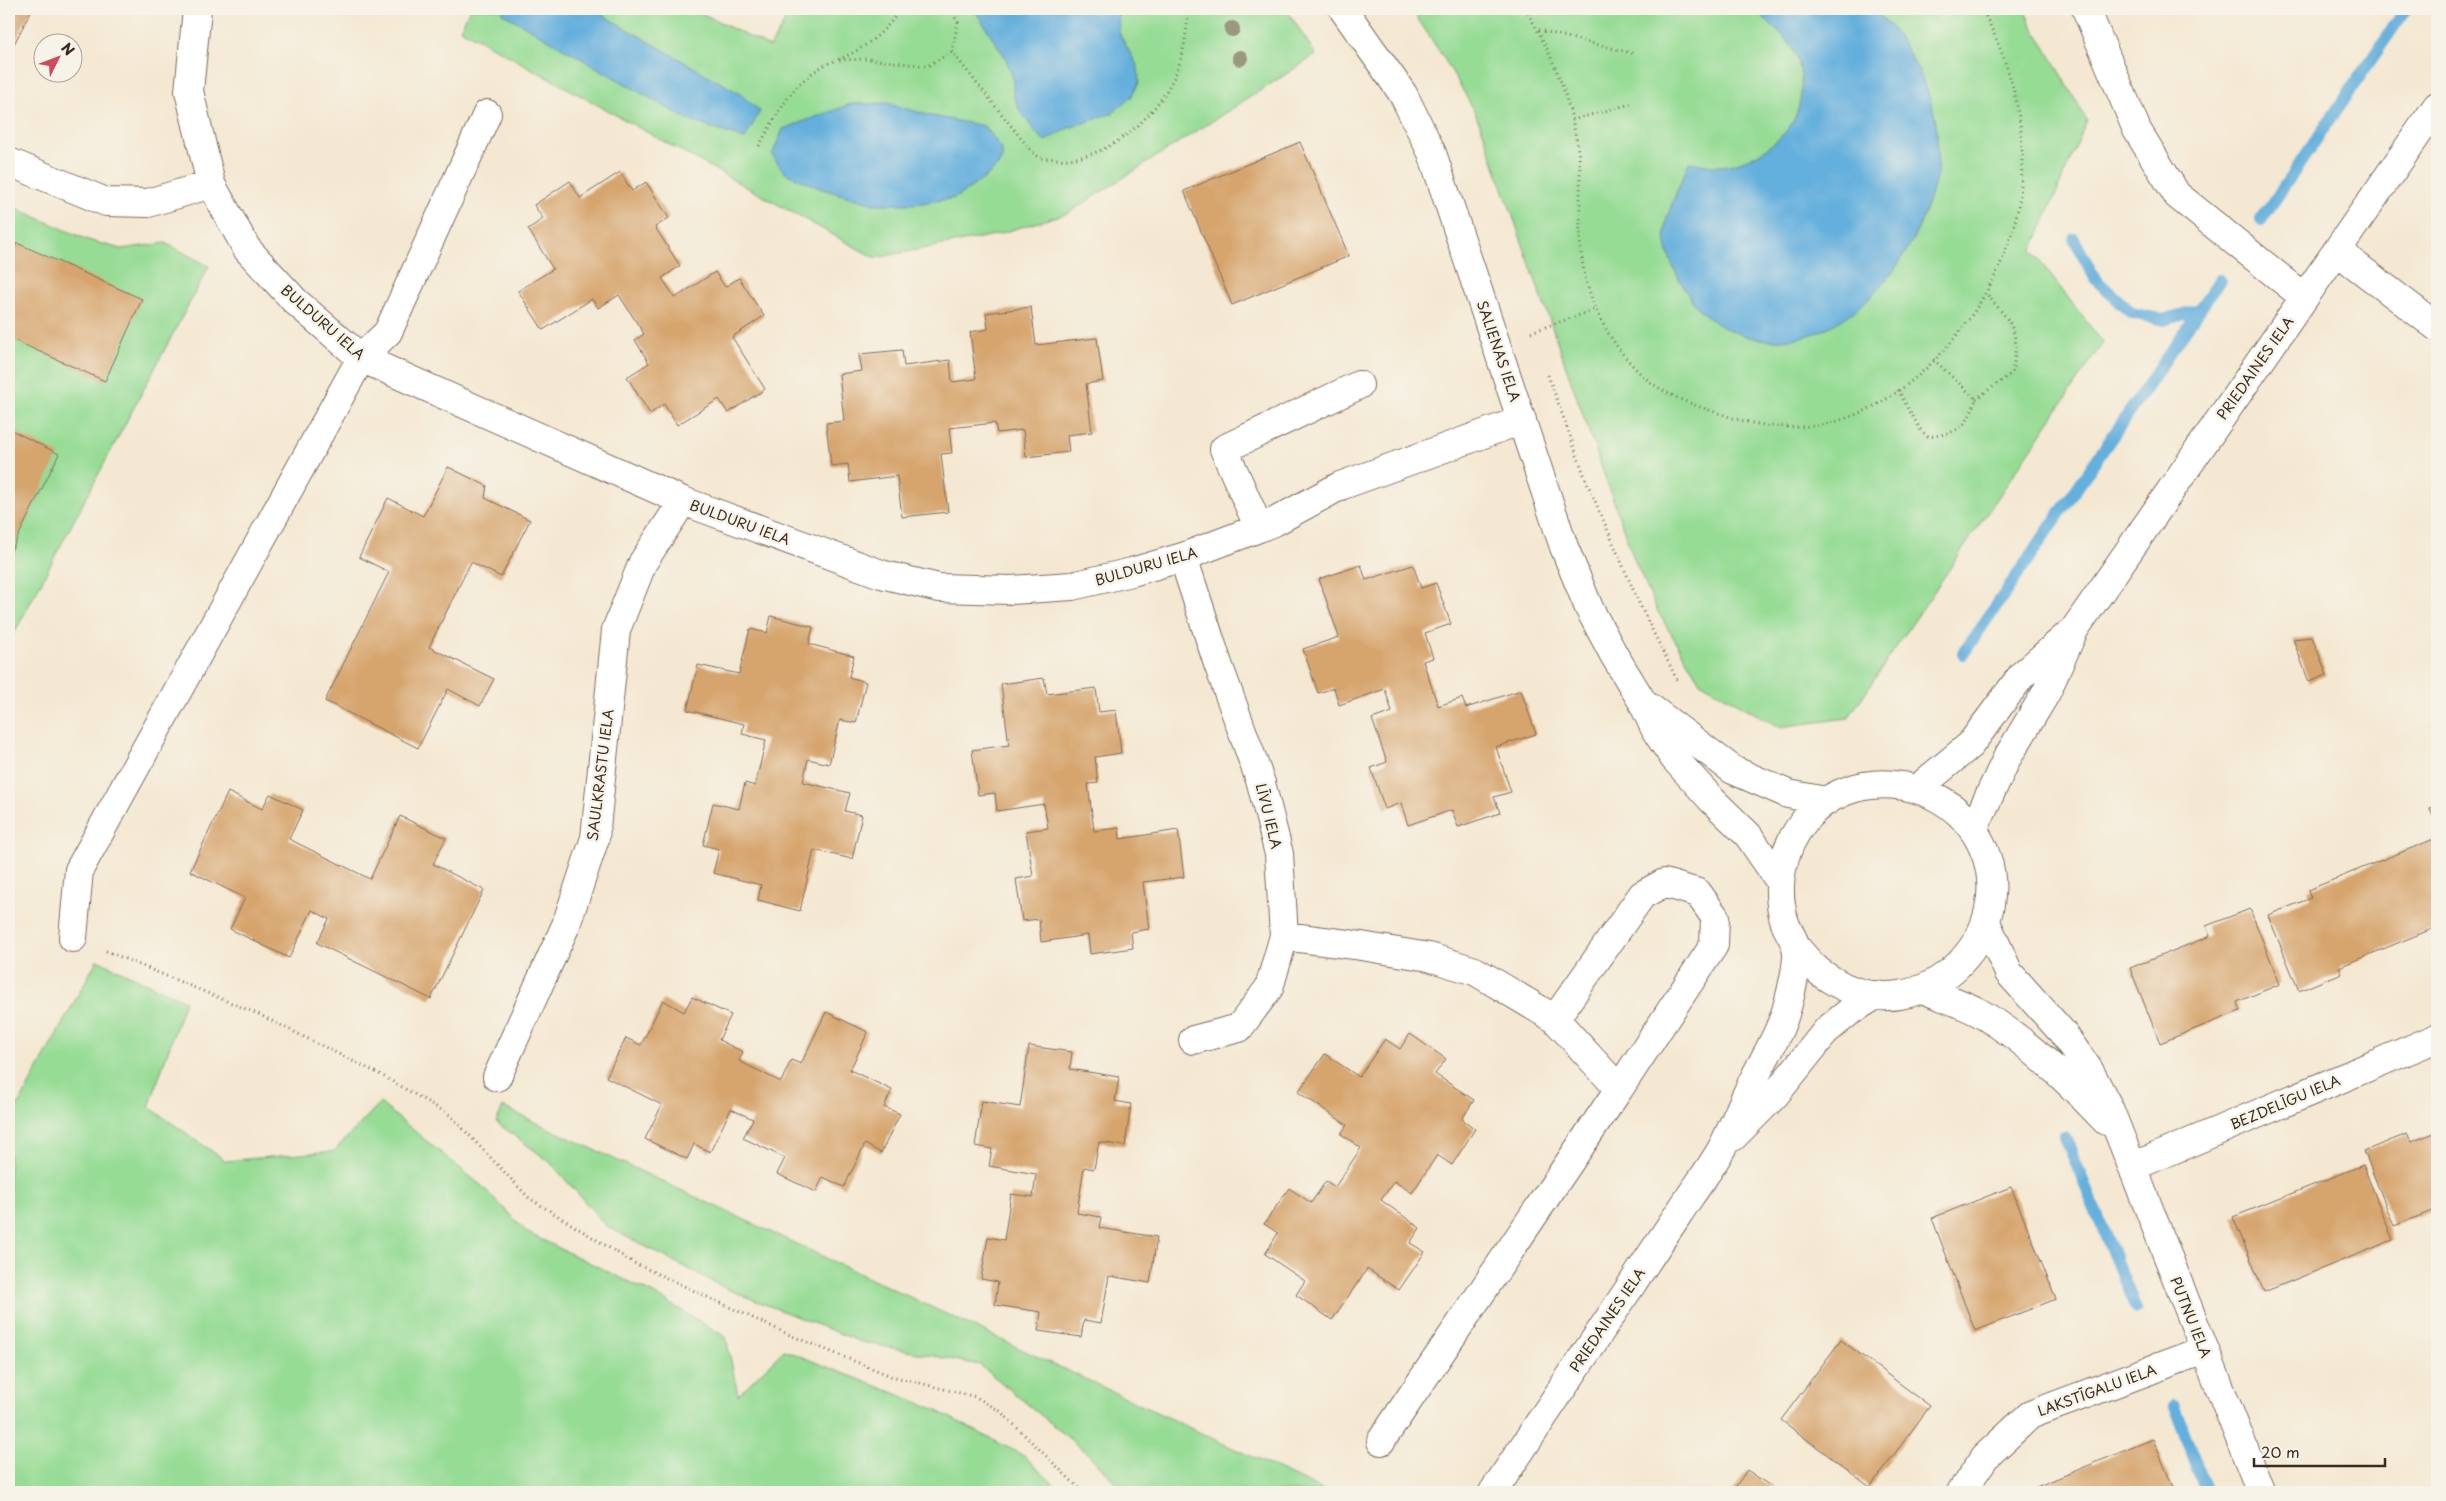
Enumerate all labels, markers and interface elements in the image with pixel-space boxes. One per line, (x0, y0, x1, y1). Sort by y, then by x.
north arrow (32, 32, 82, 82)
text: N (57, 38, 80, 60)
street label: BULDURU IELA (276, 280, 370, 365)
street label: SALIENAS IELA (1472, 298, 1526, 405)
street label: PRIEDAINES IELA (2211, 312, 2299, 424)
street label: BULDURU IELA (687, 494, 793, 550)
street label: BULDURU IELA (1092, 541, 1200, 591)
street label: SAULKRASTU IELA (581, 707, 619, 842)
street label: LĪVU IELA (1251, 781, 1287, 851)
street label: BEZDELĪGU IELA (2227, 1069, 2344, 1135)
street label: PRIEDAINES IELA (1564, 1263, 1650, 1376)
street label: PUTNU IELA (2165, 1273, 2217, 1361)
street label: LAKSTĪGALU IELA (2035, 1359, 2160, 1421)
scale bar (2254, 1436, 2385, 1468)
text: 20 m (2261, 1440, 2300, 1463)

